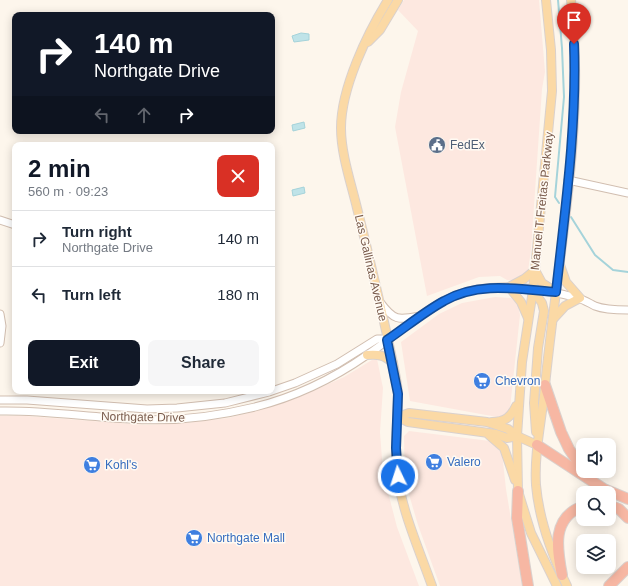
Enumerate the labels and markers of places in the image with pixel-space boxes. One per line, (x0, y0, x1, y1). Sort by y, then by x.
pin (557, 3, 591, 44)
public building icon: FedEx (427, 135, 447, 155)
place label: FedEx (450, 138, 485, 152)
supermarket icon: Chevron (472, 371, 492, 391)
place label: Chevron (495, 374, 540, 388)
supermarket icon: Valero (424, 452, 444, 472)
supermarket icon: Kohl's (82, 455, 102, 475)
place label: Valero (447, 455, 481, 469)
place label: Kohl's (105, 458, 137, 472)
supermarket icon: Northgate Mall (184, 528, 204, 548)
place label: Northgate Mall (207, 531, 285, 545)

